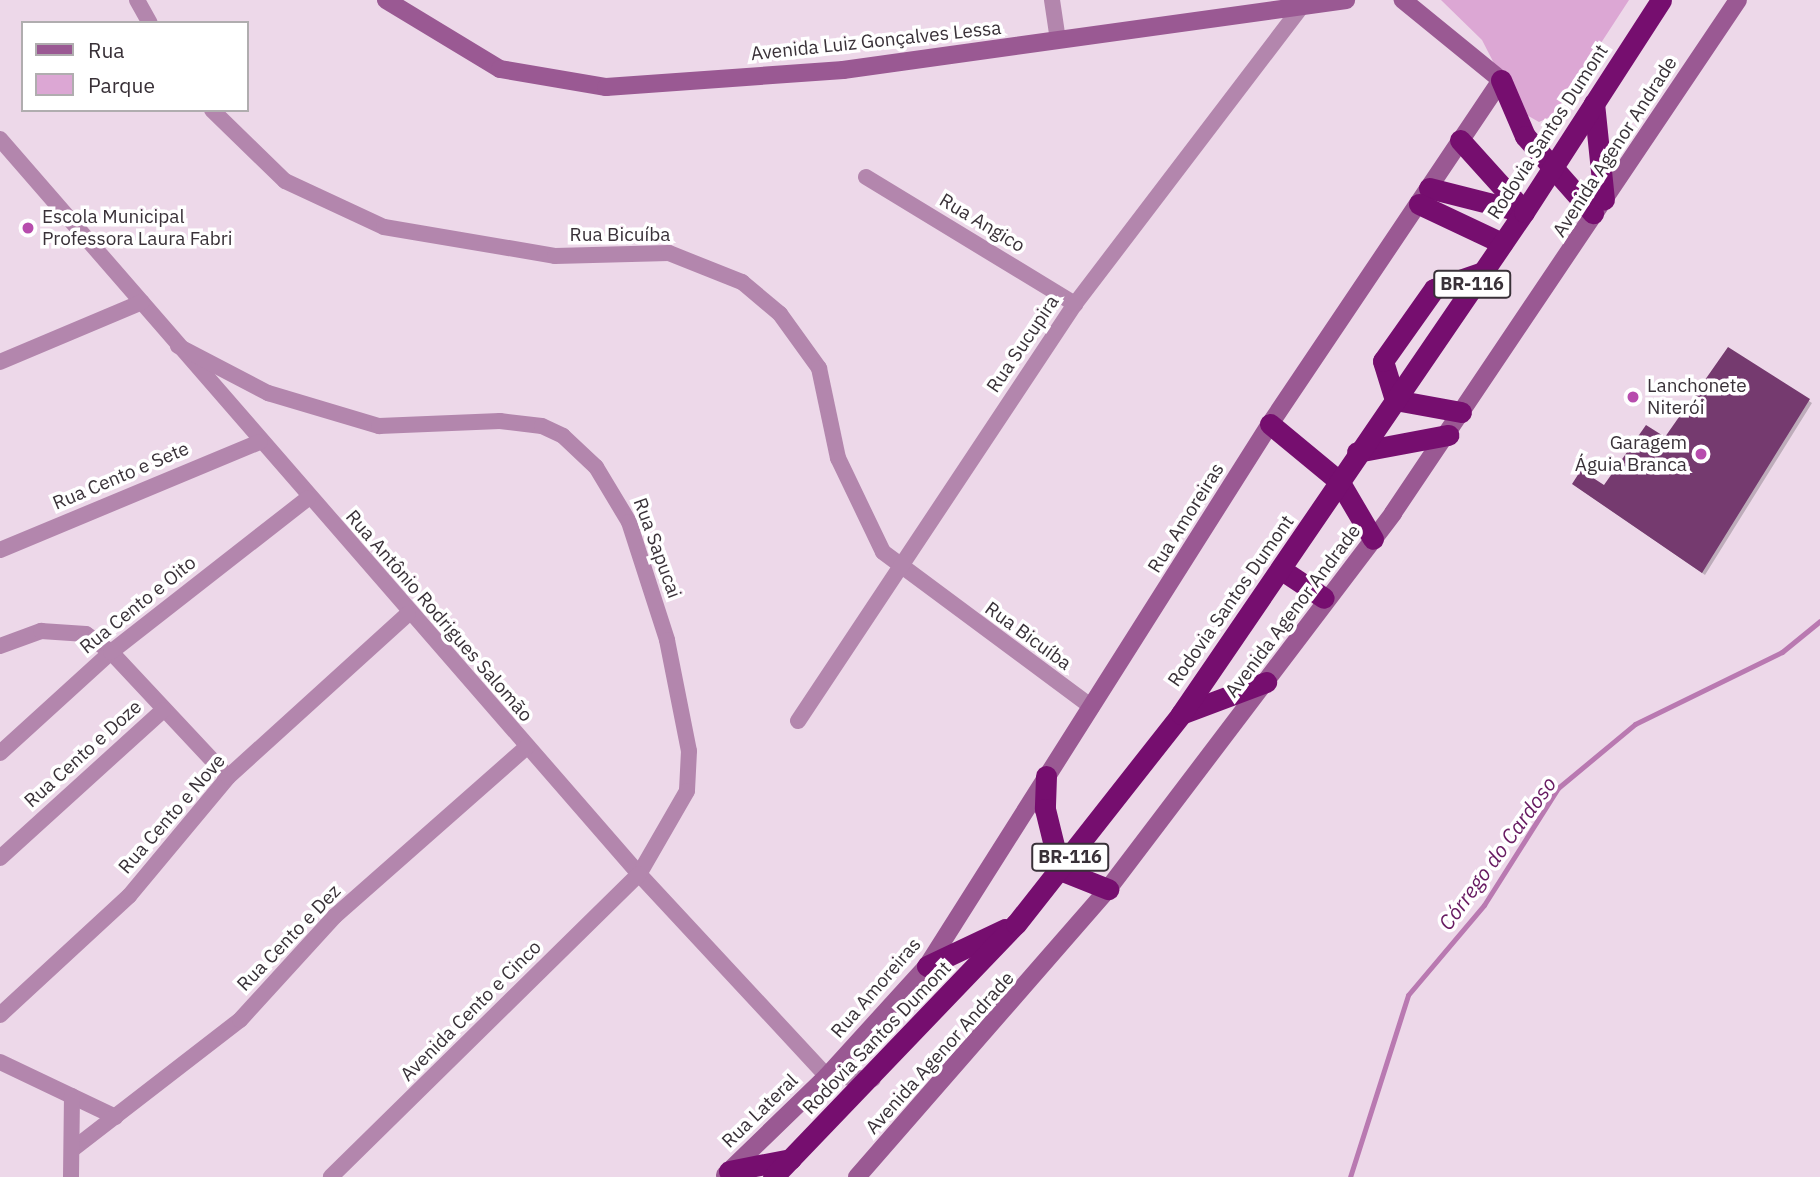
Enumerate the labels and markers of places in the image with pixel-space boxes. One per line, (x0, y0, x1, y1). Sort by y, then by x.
place label: Escola Municipal Professora Laura Fabri (42, 206, 233, 250)
marker: Escola Municipal Professora Laura Fabri (20, 220, 36, 236)
place label: Lanchonete Niterói (1647, 375, 1747, 419)
marker: Lanchonete Niterói (1625, 389, 1641, 405)
place label: Garagem Águia Branca (1575, 432, 1687, 476)
marker: Garagem Águia Branca (1693, 446, 1709, 462)

